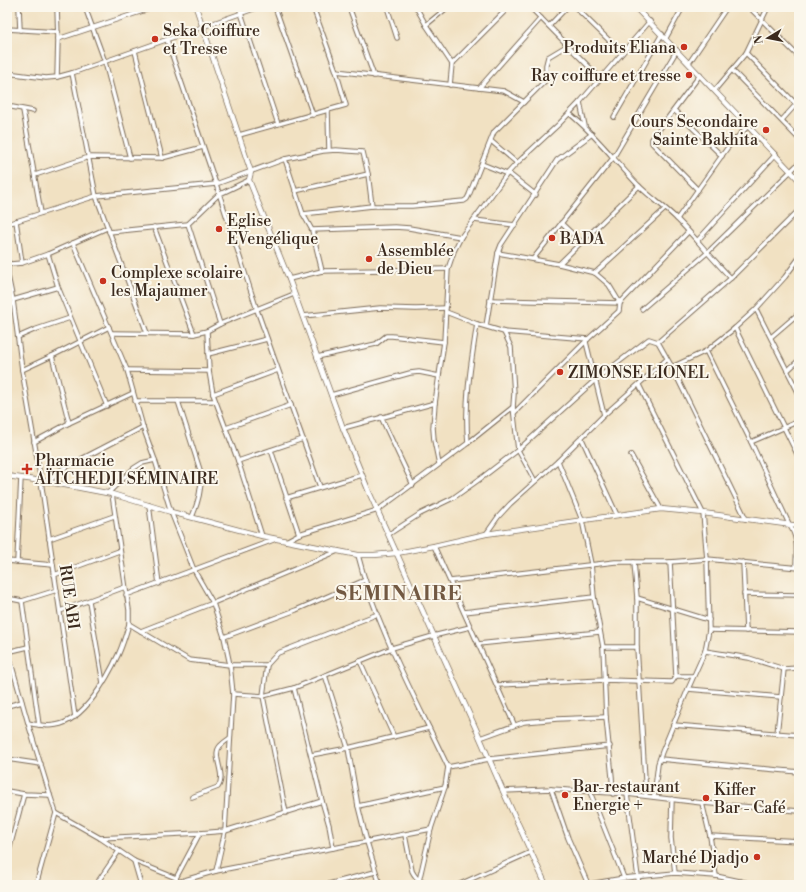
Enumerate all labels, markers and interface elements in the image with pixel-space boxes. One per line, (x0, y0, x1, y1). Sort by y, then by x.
north arrow (748, 18, 788, 58)
place label: Seka Coiffure et Tresse (163, 21, 260, 59)
marker: Seka Coiffure et Tresse (150, 34, 160, 44)
text: N (751, 34, 767, 45)
place label: Produits Eliana (563, 38, 677, 58)
marker: Produits Eliana (679, 42, 689, 52)
place label: Ray coiffure et tresse (531, 66, 681, 86)
marker: Ray coiffure et tresse (684, 70, 694, 80)
place label: Cours Secondaire Sainte Bakhita (630, 112, 759, 150)
marker: Cours Secondaire Sainte Bakhita (761, 125, 771, 135)
place label: Eglise EVengélique (227, 211, 318, 249)
marker: Eglise EVengélique (214, 224, 224, 234)
place label: BADA (559, 229, 605, 249)
marker: BADA (547, 233, 557, 243)
place label: Assemblée de Dieu (376, 241, 454, 279)
marker: Assemblée de Dieu (364, 254, 374, 264)
place label: Complexe scolaire les Majaumer (111, 263, 243, 301)
marker: Complexe scolaire les Majaumer (98, 276, 108, 286)
place label: ZIMONSE LIONEL (568, 363, 709, 383)
marker: ZIMONSE LIONEL (555, 367, 565, 377)
place label: Pharmacie AÏTCHEDJI SÉMINAIRE (34, 451, 218, 489)
marker: Pharmacie AÏTCHEDJI SÉMINAIRE (22, 464, 32, 474)
street label: RUE ABI (55, 563, 83, 631)
district label: SEMINAIRE (336, 582, 462, 607)
place label: Bar-restaurant Energie + (572, 777, 680, 815)
place label: Kiffer Bar - Café (713, 780, 786, 818)
marker: Bar-restaurant Energie + (560, 790, 570, 800)
marker: Kiffer Bar - Café (701, 793, 711, 803)
place label: Marché Djadjo (642, 848, 749, 868)
marker: Marché Djadjo (752, 852, 762, 862)

